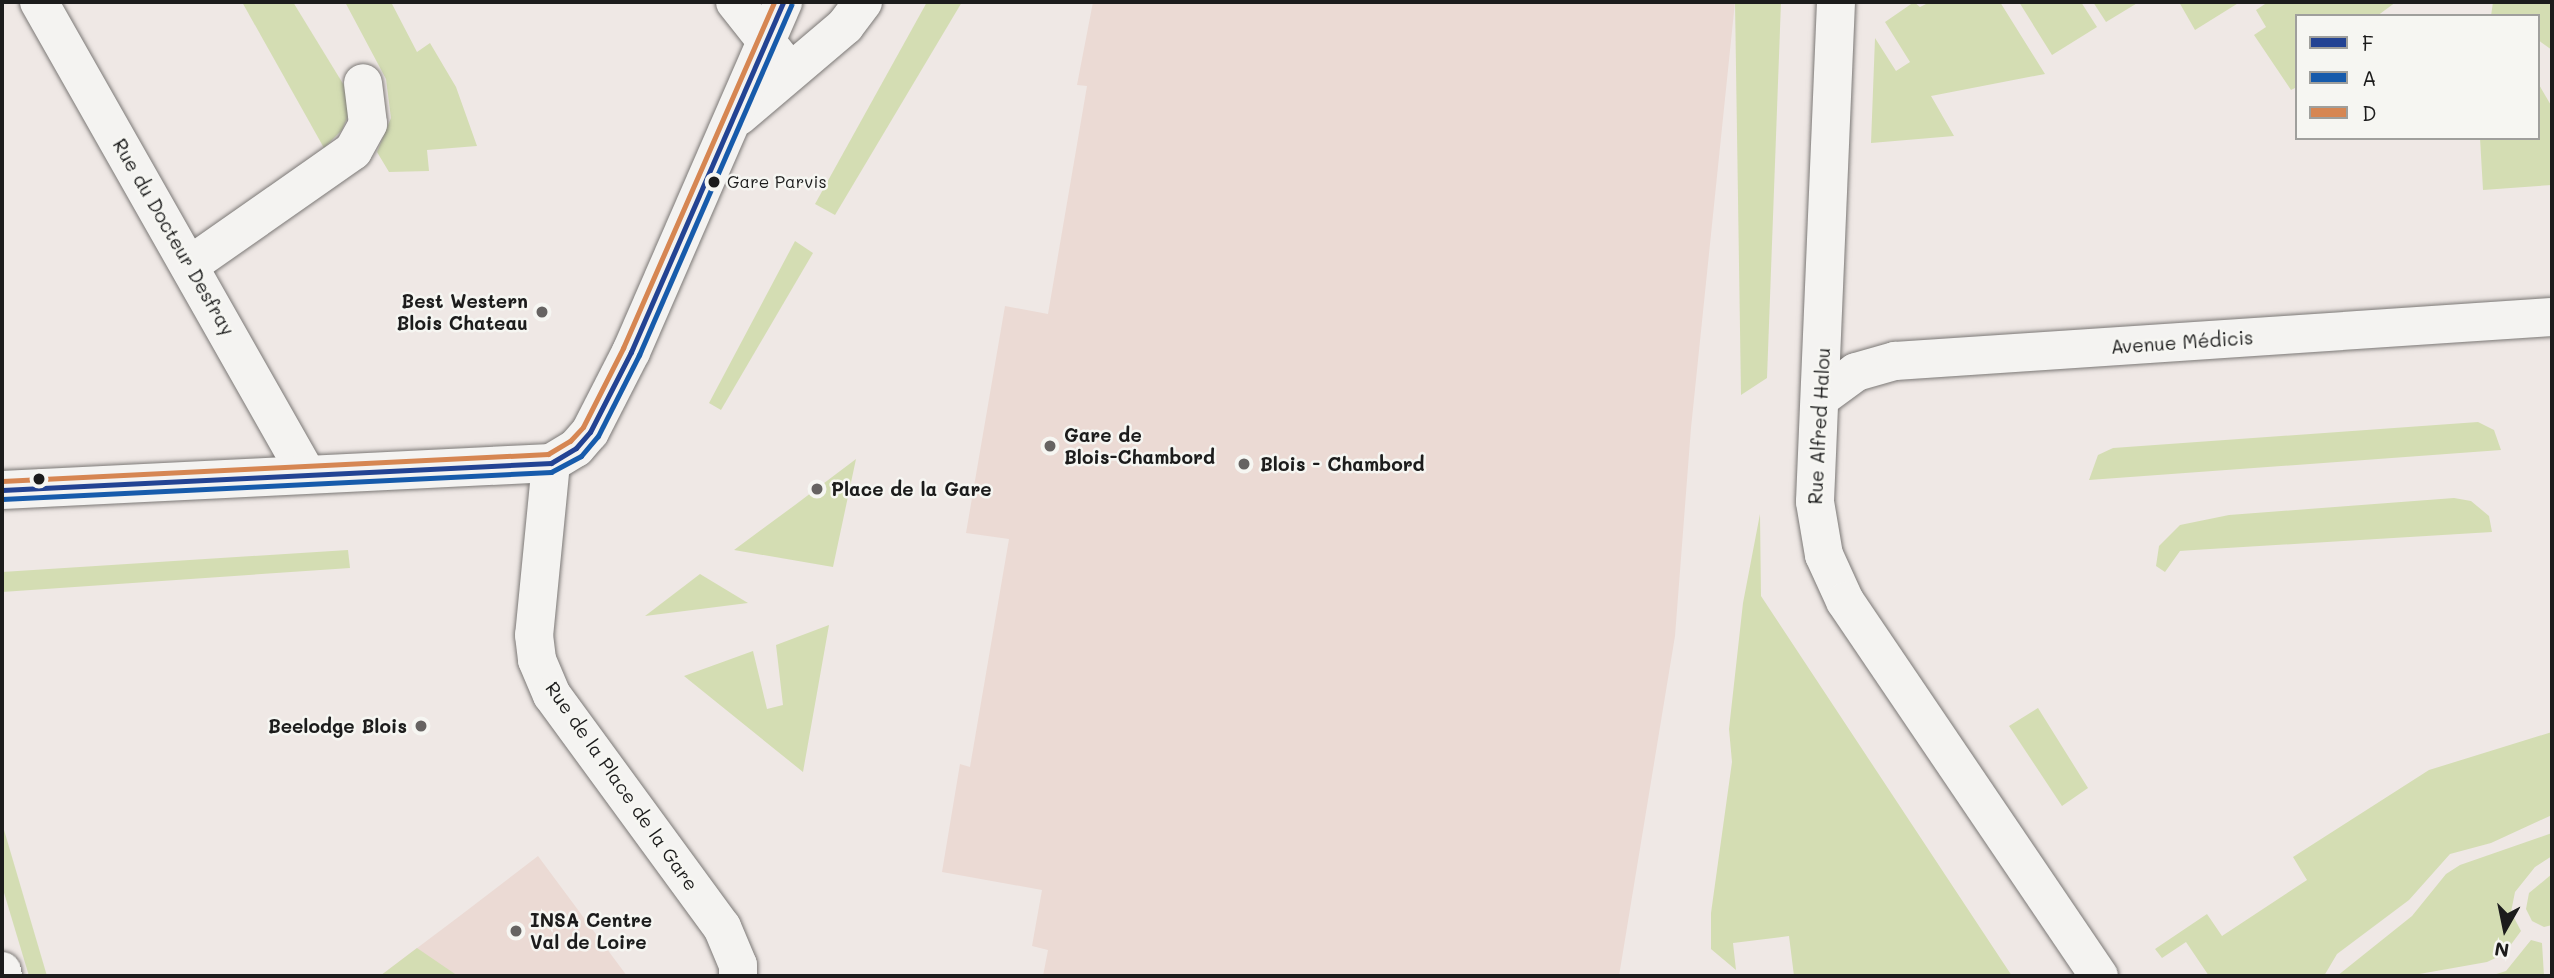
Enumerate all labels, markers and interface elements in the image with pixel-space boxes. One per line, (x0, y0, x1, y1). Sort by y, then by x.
legend (2295, 14, 2540, 140)
text: F (2362, 29, 2374, 56)
text: A (2362, 64, 2377, 91)
text: D (2362, 99, 2376, 126)
street label: Rue du Docteur Desfray (108, 135, 240, 339)
place label: Gare Parvis (727, 172, 827, 192)
marker: Gare Parvis (707, 175, 721, 189)
place label: Best Western Blois Chateau (397, 290, 528, 334)
marker: Best Western Blois Chateau (534, 304, 550, 320)
street label: Avenue Médicis (2110, 326, 2254, 358)
street label: Rue Alfred Halou (1804, 347, 1834, 505)
place label: Gare de Blois-Chambord (1064, 424, 1215, 468)
marker: Gare de Blois-Chambord (1042, 438, 1058, 454)
place label: Blois - Chambord (1260, 453, 1425, 475)
marker: Blois - Chambord (1234, 454, 1254, 474)
unlabelled marker (32, 472, 46, 486)
place label: Place de la Gare (831, 478, 992, 500)
marker: Place de la Gare (809, 481, 825, 497)
street label: Rue de la Place de la Gare (541, 677, 703, 895)
place label: Beelodge Blois (268, 715, 407, 737)
marker: Beelodge Blois (413, 718, 429, 734)
north arrow (2470, 894, 2540, 964)
place label: INSA Centre Val de Loire (530, 909, 652, 953)
marker: INSA Centre Val de Loire (508, 923, 524, 939)
text: N (2493, 937, 2511, 964)

